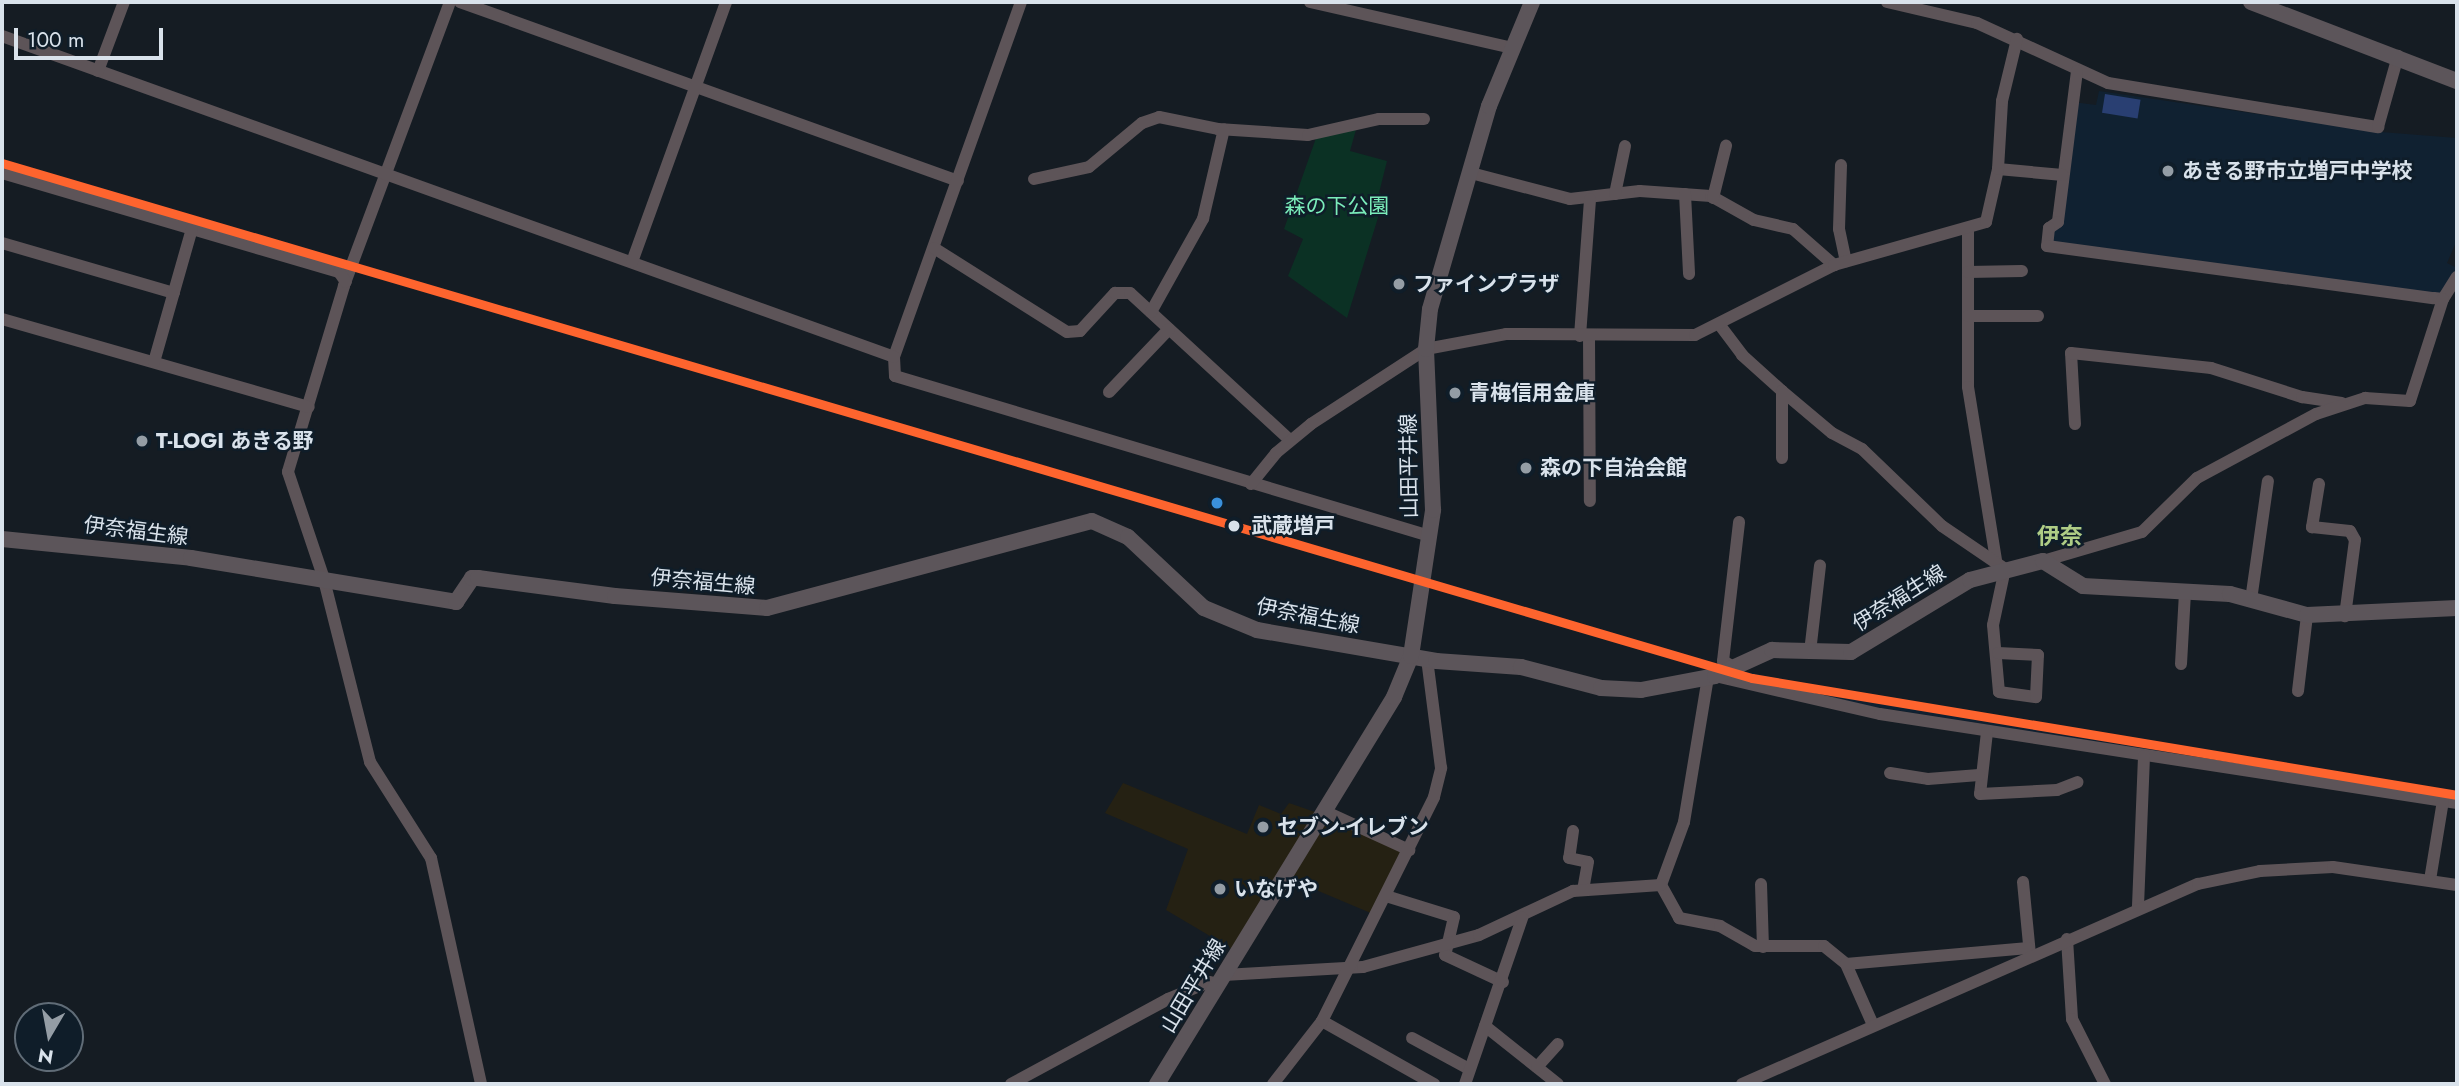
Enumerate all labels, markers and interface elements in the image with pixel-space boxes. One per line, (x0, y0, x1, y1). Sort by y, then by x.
scale bar (18, 14, 166, 58)
text: 100 m (27, 25, 84, 55)
place label: あきる野市立増戸中学校 (2182, 158, 2413, 184)
marker: あきる野市立増戸中学校 (2160, 163, 2176, 179)
park label: 森の下公園 (1285, 193, 1389, 219)
place label: ファインプラザ (1413, 271, 1560, 297)
marker: ファインプラザ (1391, 276, 1407, 292)
place label: 青梅信用金庫 (1469, 380, 1595, 406)
marker: 青梅信用金庫 (1447, 385, 1463, 401)
street label: 山田平井線 (1395, 413, 1423, 519)
place label: T-LOGI あきる野 (156, 428, 314, 454)
marker: T-LOGI あきる野 (134, 433, 150, 449)
place label: 森の下自治会館 (1540, 455, 1687, 481)
marker: 森の下自治会館 (1518, 460, 1534, 476)
unlabelled marker (1210, 496, 1224, 510)
street label: 伊奈福生線 (82, 512, 190, 550)
place label: 武蔵増戸 (1251, 513, 1335, 539)
marker: 武蔵増戸 (1223, 515, 1245, 537)
district label: 伊奈 (2037, 522, 2083, 550)
street label: 伊奈福生線 (1848, 559, 1950, 637)
street label: 伊奈福生線 (650, 565, 756, 599)
street label: 伊奈福生線 (1254, 594, 1362, 638)
place label: セブン-イレブン (1277, 814, 1429, 840)
marker: セブン-イレブン (1255, 819, 1271, 835)
place label: いなげや (1234, 876, 1318, 902)
marker: いなげや (1212, 881, 1228, 897)
street label: 山田平井線 (1155, 935, 1231, 1037)
north arrow (14, 1002, 84, 1072)
text: N (36, 1042, 55, 1071)

